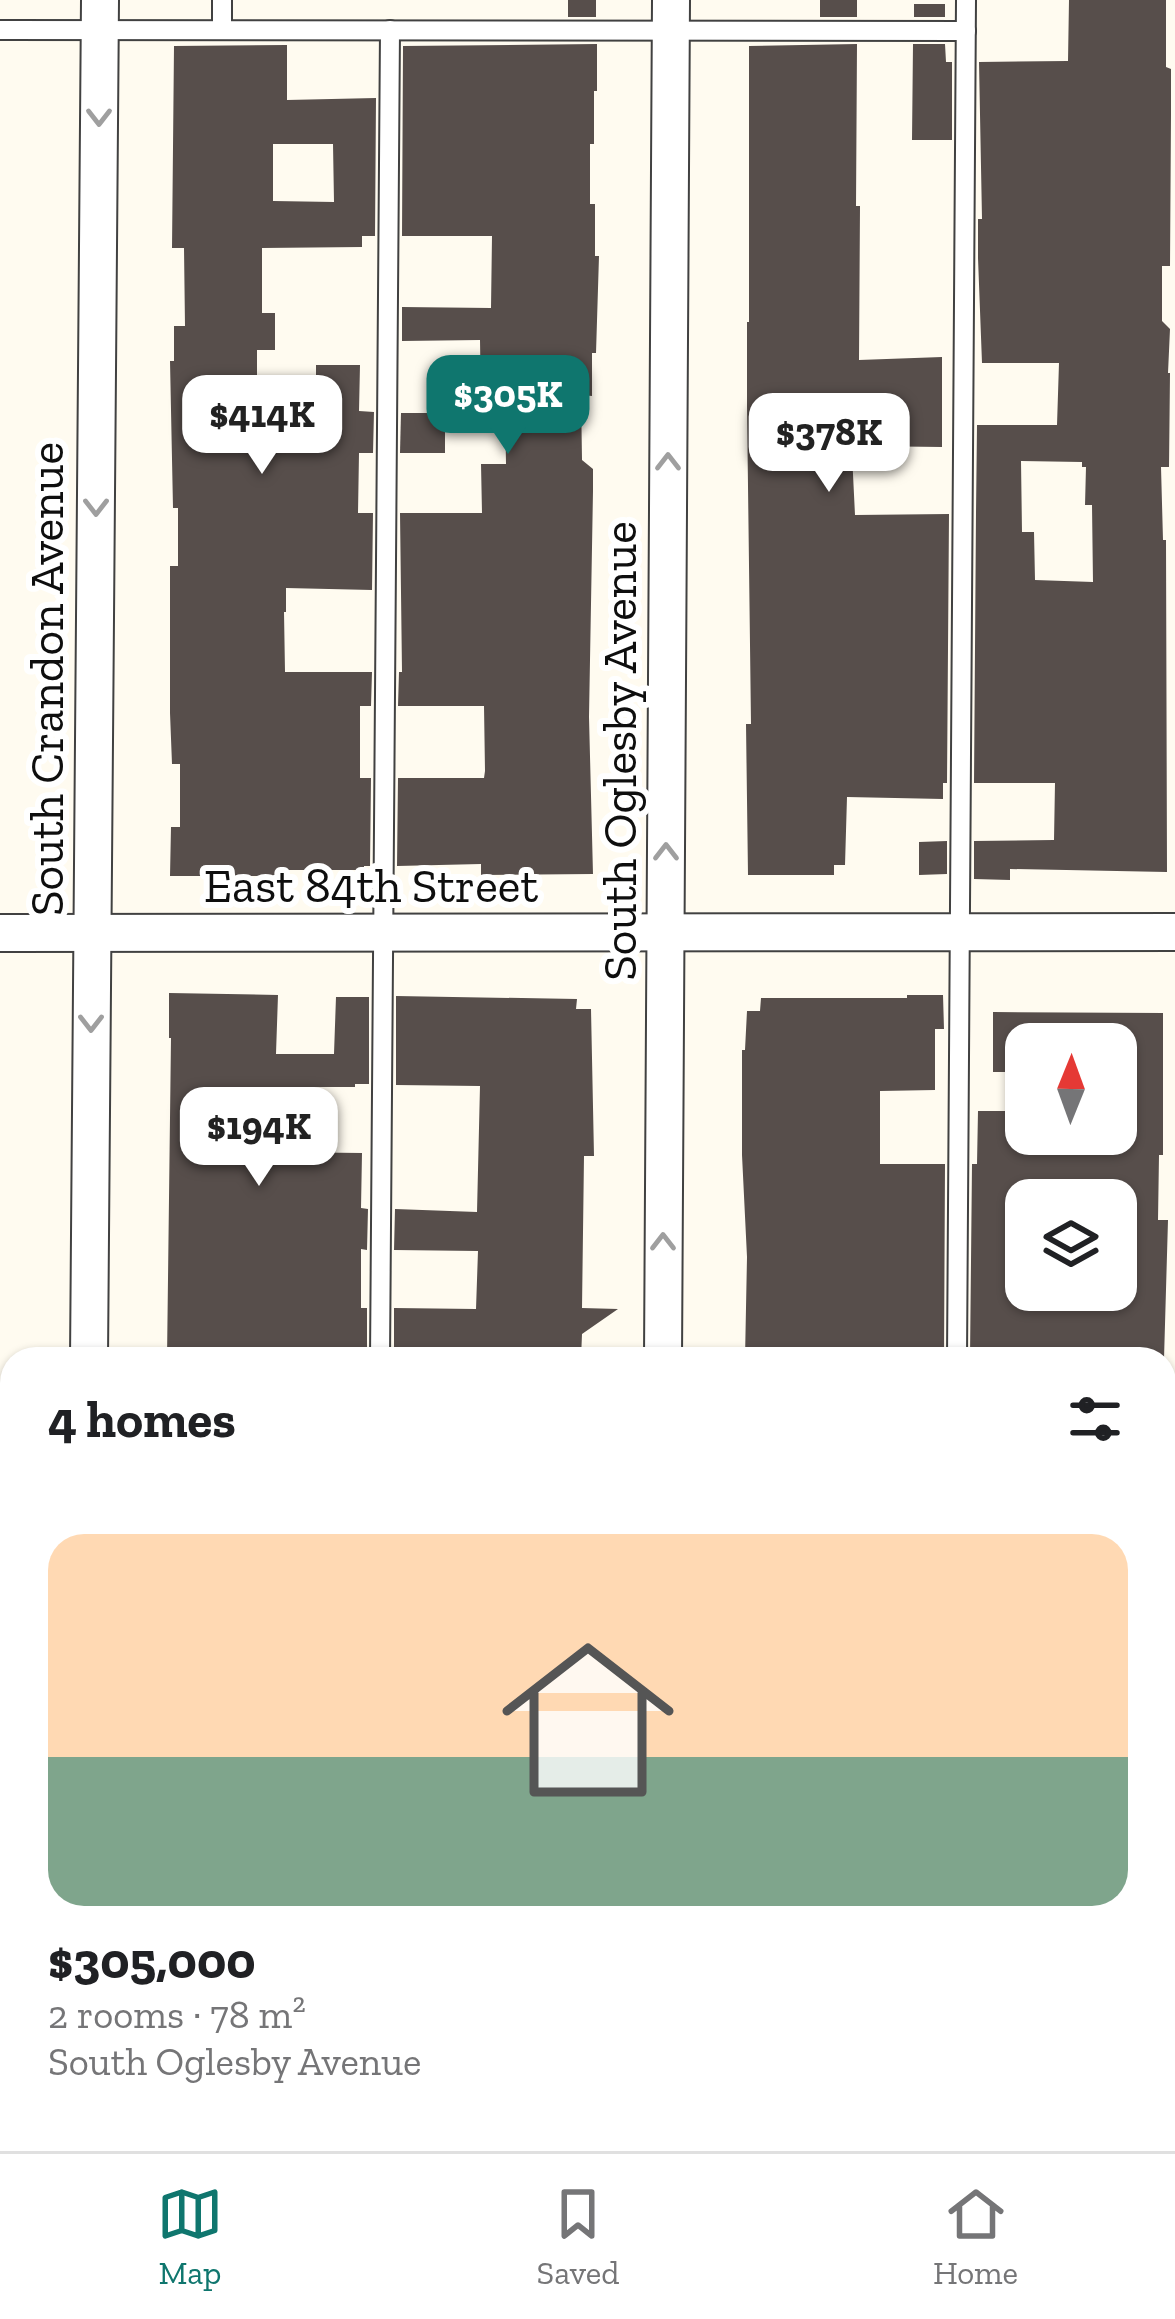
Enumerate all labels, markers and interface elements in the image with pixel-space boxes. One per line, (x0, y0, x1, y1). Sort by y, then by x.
one-way arrow (86, 109, 112, 127)
pin: $305K (424, 355, 592, 457)
text: $305K (453, 370, 563, 417)
pin: $414K (178, 375, 346, 477)
text: $414K (209, 390, 315, 437)
pin: $378K (745, 393, 913, 495)
text: $378K (776, 408, 882, 455)
street label: South Crandon Avenue (18, 442, 75, 916)
one-way arrow (655, 452, 681, 471)
one-way arrow (83, 499, 109, 517)
street label: South Oglesby Avenue (591, 521, 648, 981)
one-way arrow (653, 842, 679, 860)
street label: East 84th Street (204, 857, 538, 914)
one-way arrow (79, 1014, 105, 1033)
north arrow (1005, 1023, 1137, 1155)
map controls (1005, 1023, 1137, 1311)
pin: $194K (175, 1087, 343, 1189)
text: $194K (207, 1102, 311, 1149)
button: layers (1005, 1179, 1137, 1311)
one-way arrow (650, 1232, 676, 1250)
icon: filters (1062, 1386, 1128, 1452)
text: 4 homes (48, 1389, 236, 1450)
icon: home (480, 1612, 696, 1828)
text: $305,000 (48, 1930, 256, 1991)
text: 2 rooms · 78 m² (48, 1991, 306, 2038)
text: South Oglesby Avenue (48, 2038, 421, 2085)
tab: Map (157, 2181, 223, 2292)
tab: Saved (537, 2181, 619, 2292)
tab: Home (933, 2181, 1018, 2292)

